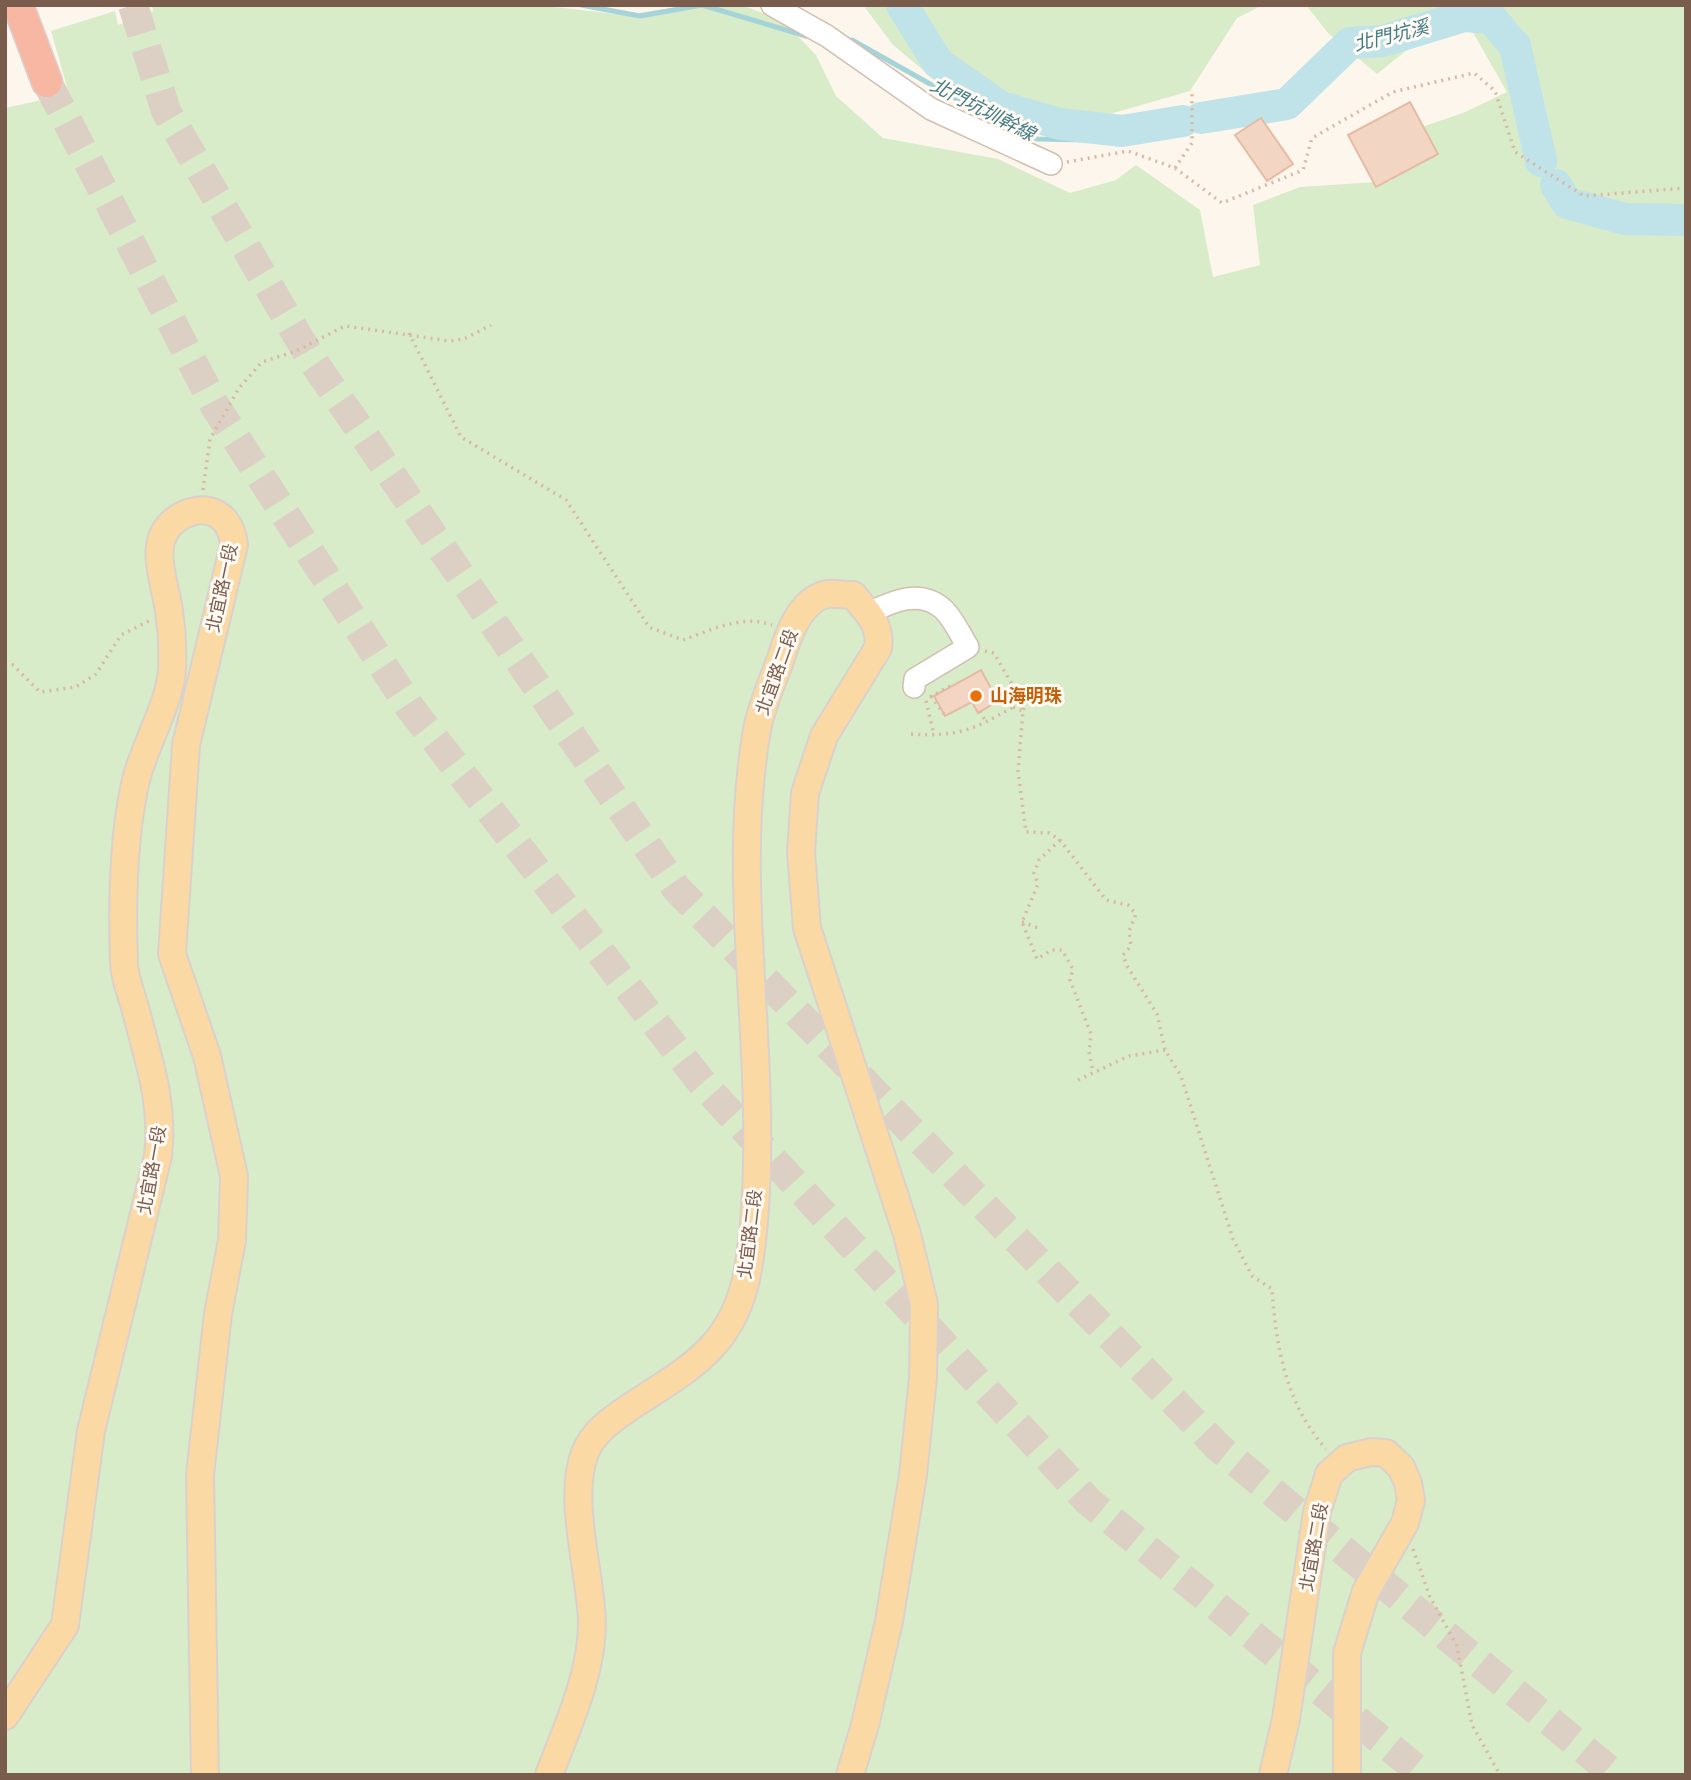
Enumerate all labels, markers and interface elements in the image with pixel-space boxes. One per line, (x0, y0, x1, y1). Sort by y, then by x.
water label: 北門坑溪 (1351, 14, 1434, 56)
water label: 北門坑圳幹線 (927, 73, 1041, 146)
street label: 北宜路一段 (202, 542, 242, 634)
street label: 北宜路二段 (751, 626, 803, 718)
place label: 山海明珠 (990, 685, 1062, 707)
marker: 山海明珠 (968, 688, 984, 704)
street label: 北宜路一段 (133, 1124, 171, 1216)
street label: 北宜路二段 (734, 1188, 766, 1280)
street label: 北宜路二段 (1295, 1501, 1333, 1593)

